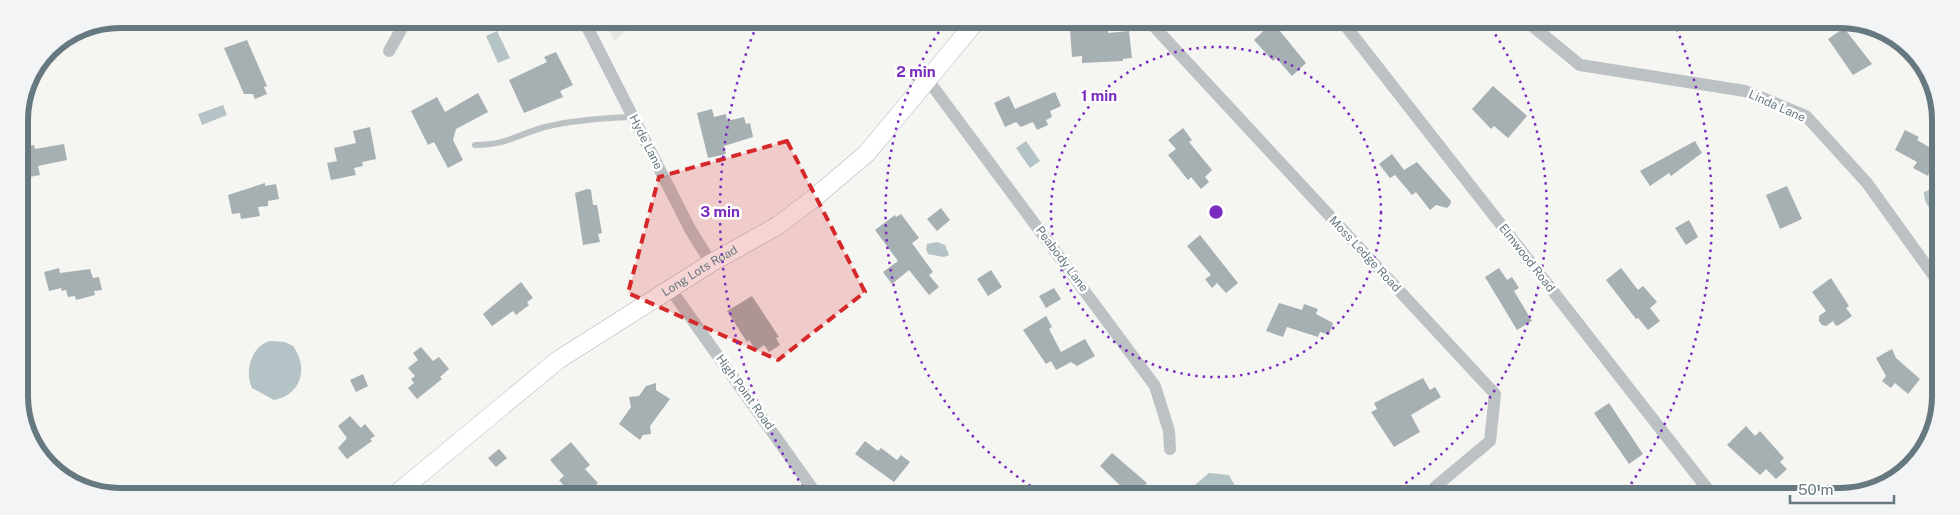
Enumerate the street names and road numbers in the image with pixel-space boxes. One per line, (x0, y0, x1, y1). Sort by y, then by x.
street label: Linda Lane (1746, 87, 1808, 125)
street label: Hyde Lane (626, 112, 666, 172)
street label: Moss Ledge Road (1326, 213, 1404, 295)
street label: Elmwood Road (1496, 221, 1558, 295)
street label: Peabody Lane (1033, 223, 1091, 295)
street label: Long Lots Road (659, 243, 740, 299)
street label: High Point Road (713, 352, 777, 432)

